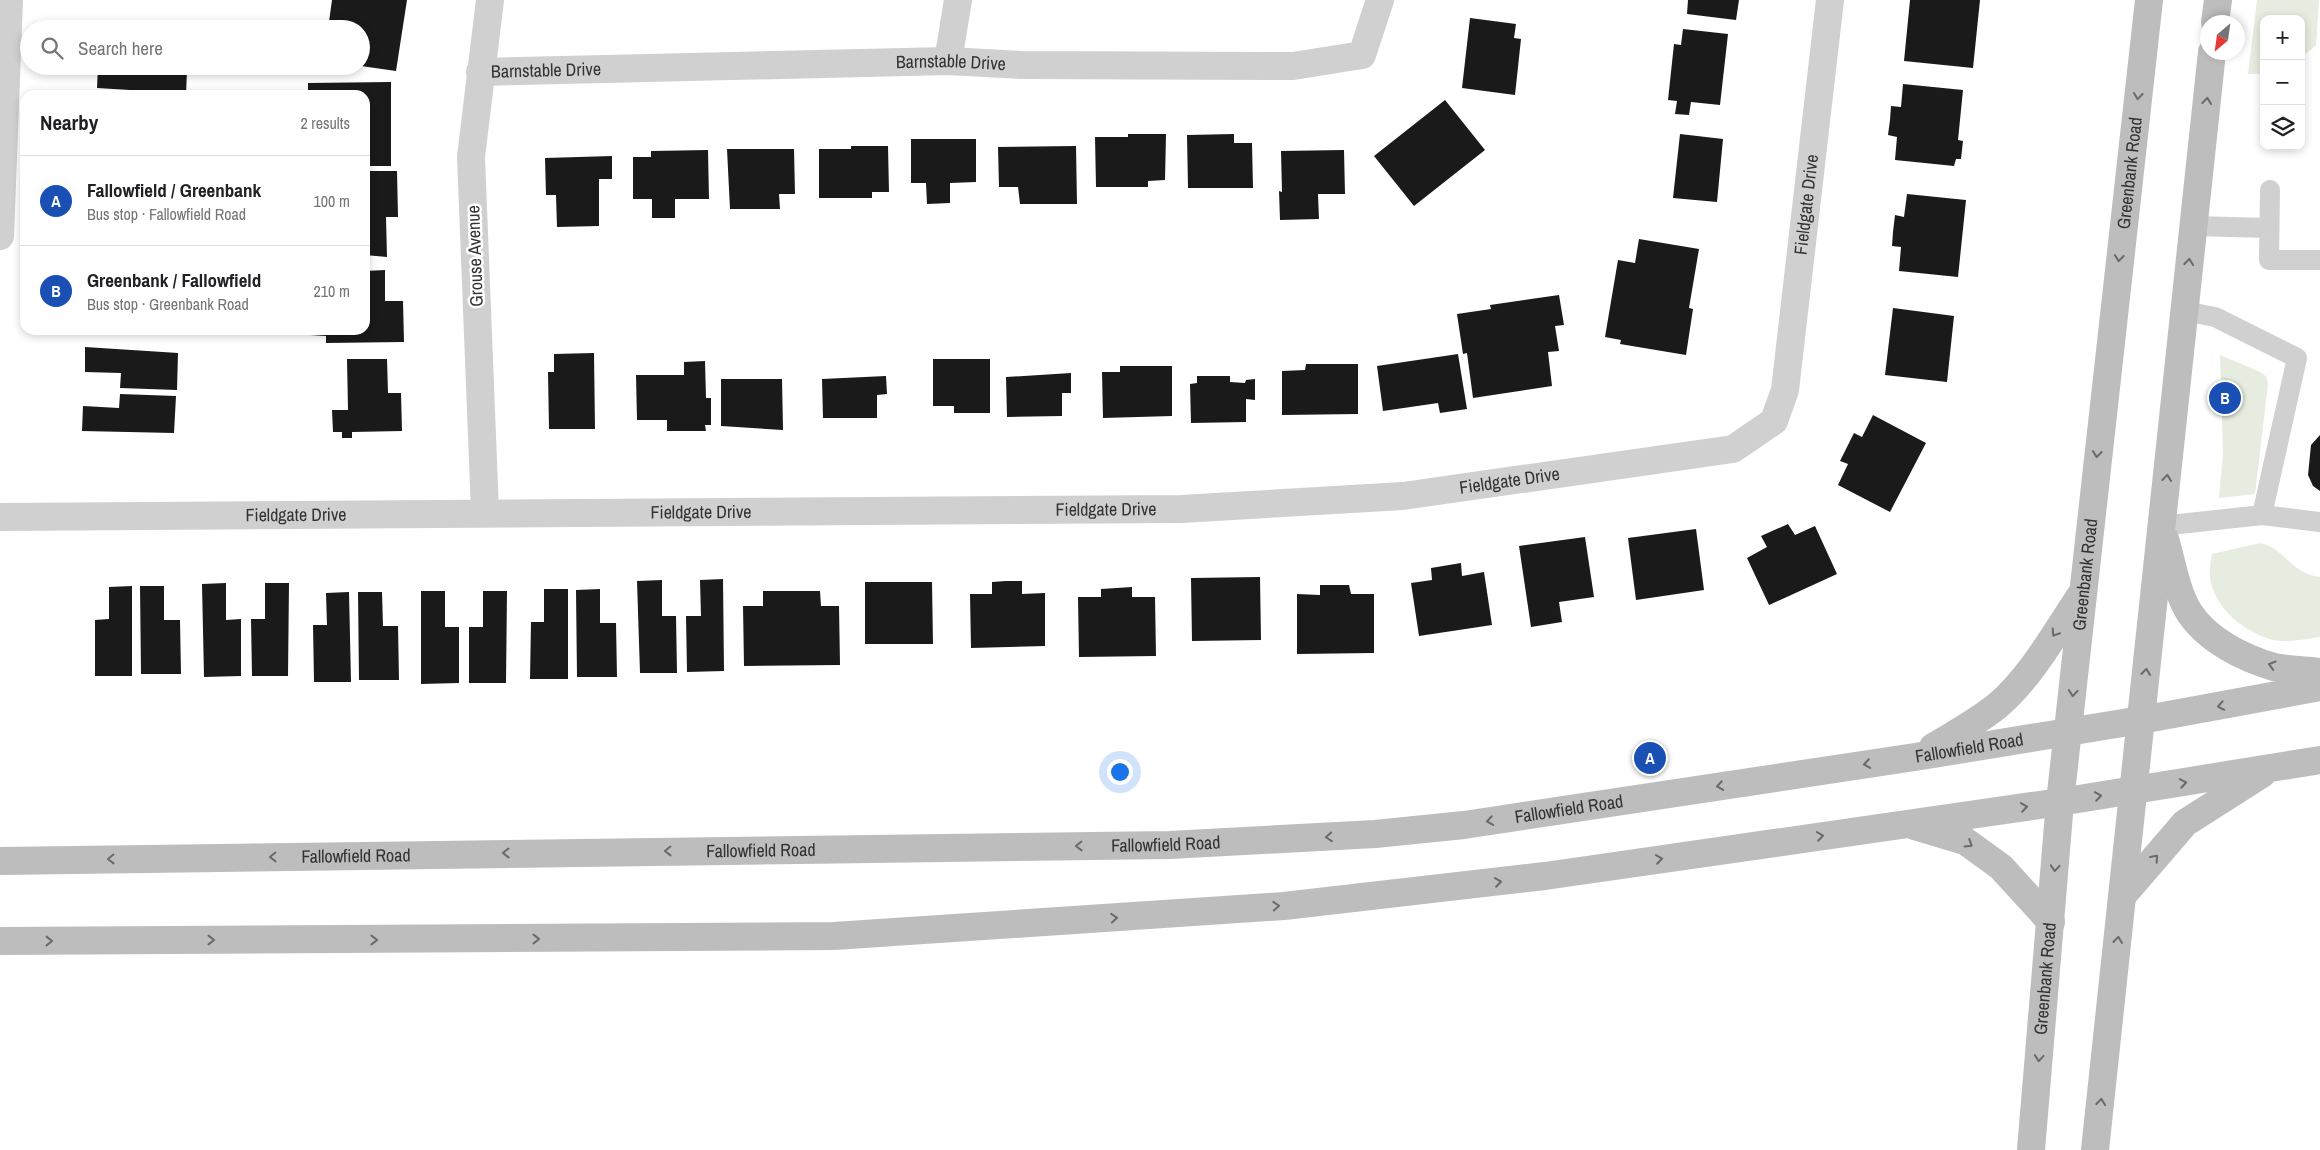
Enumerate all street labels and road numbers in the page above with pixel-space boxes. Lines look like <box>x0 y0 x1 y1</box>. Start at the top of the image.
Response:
street label: Barnstable Drive <box>896 48 1007 76</box>
street label: Barnstable Drive <box>491 56 601 84</box>
street label: Greenbank Road <box>2111 116 2148 230</box>
street label: Fieldgate Drive <box>1788 153 1824 256</box>
street label: Grouse Avenue <box>460 205 489 307</box>
street label: Fieldgate Drive <box>1458 461 1561 500</box>
street label: Fieldgate Drive <box>1055 496 1157 522</box>
street label: Fieldgate Drive <box>650 499 752 525</box>
street label: Fieldgate Drive <box>245 502 347 527</box>
street label: Greenbank Road <box>2066 517 2103 632</box>
street label: Fallowfield Road <box>1913 726 2025 769</box>
street label: Fallowfield Road <box>1513 788 1625 829</box>
street label: Fallowfield Road <box>1111 829 1221 858</box>
street label: Fallowfield Road <box>706 837 816 863</box>
street label: Fallowfield Road <box>301 842 411 869</box>
street label: Greenbank Road <box>2028 921 2062 1036</box>

